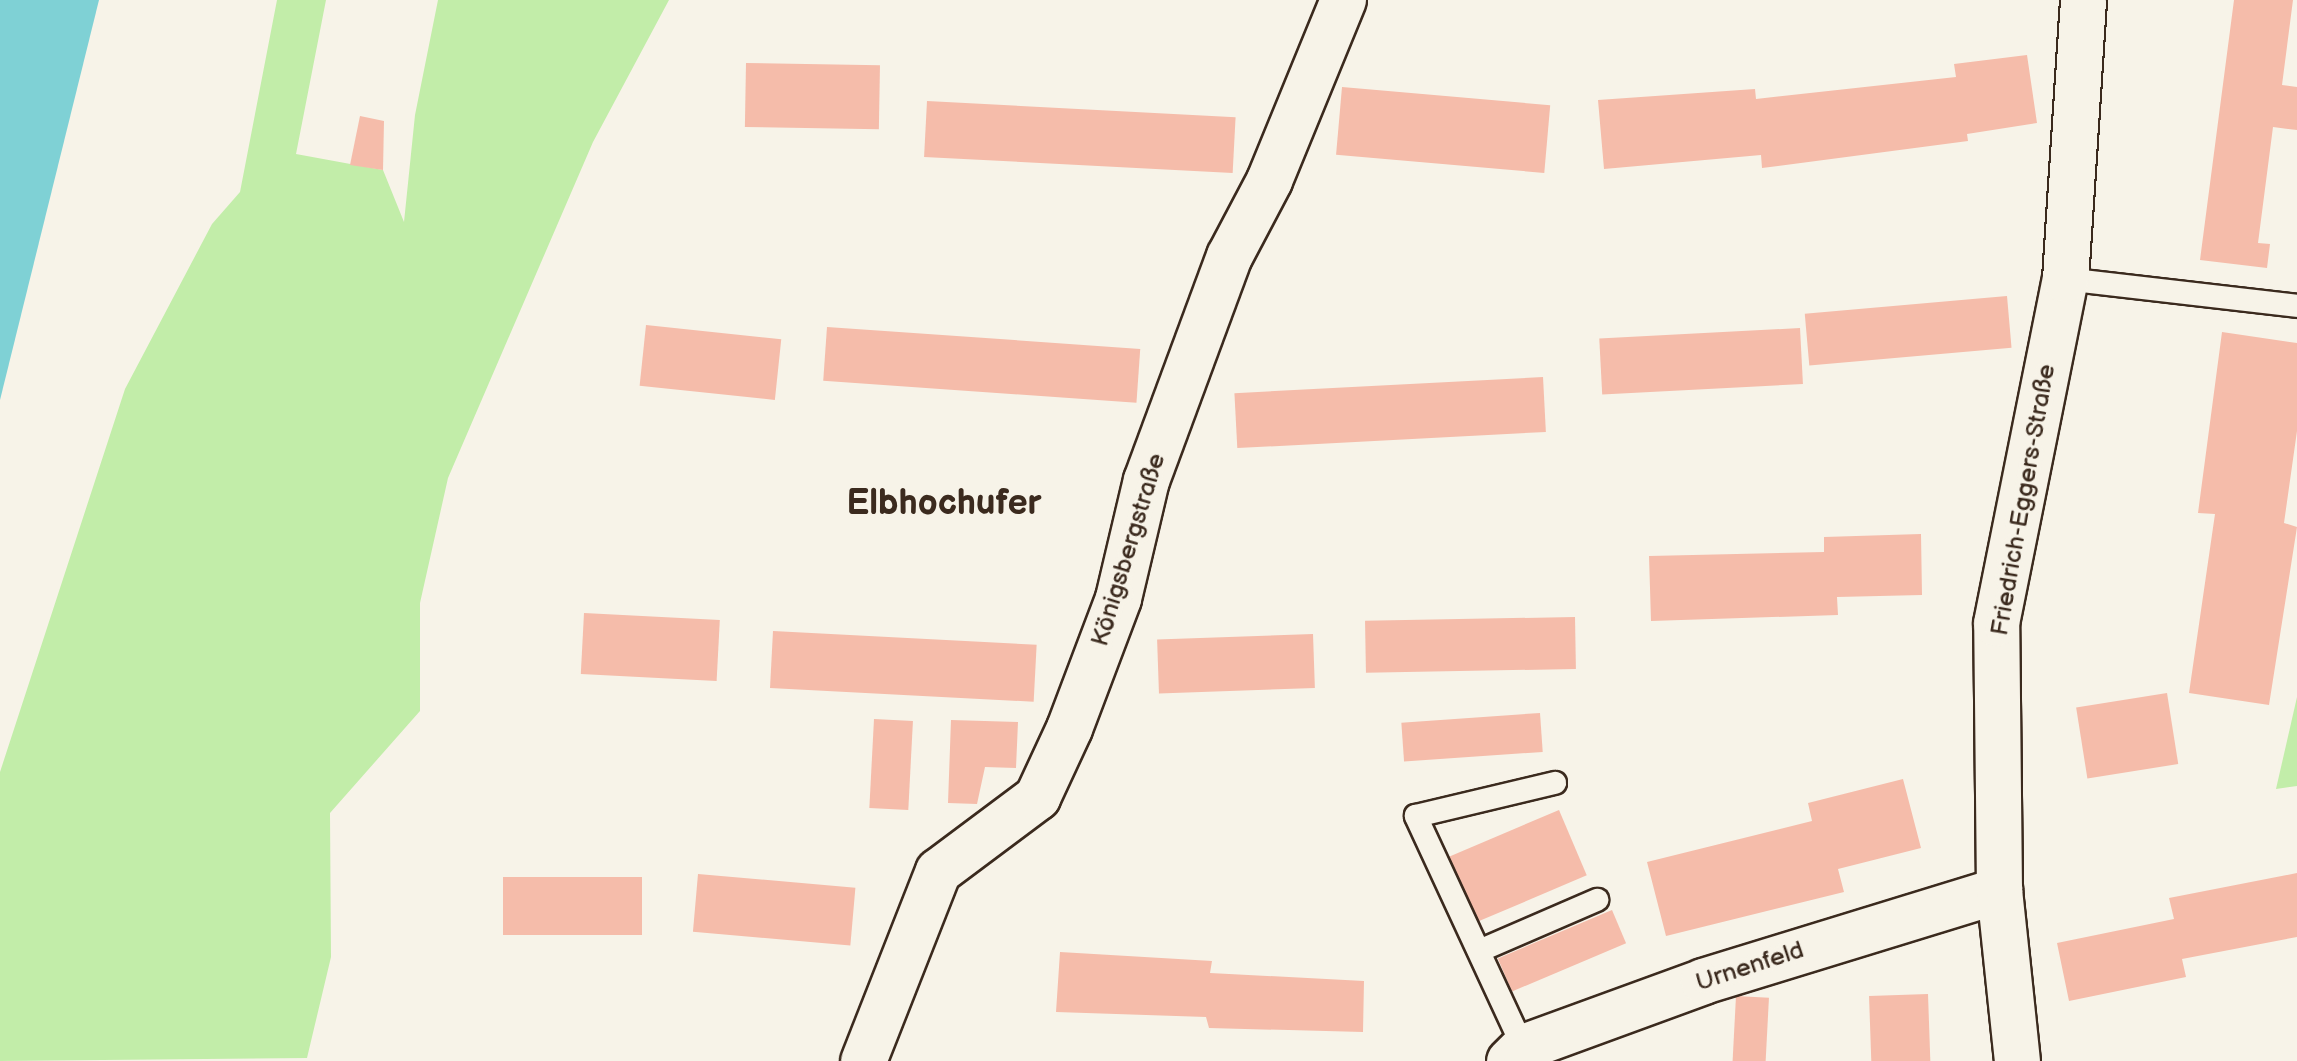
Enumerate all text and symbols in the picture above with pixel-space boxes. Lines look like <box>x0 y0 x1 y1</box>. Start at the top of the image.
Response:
street label: Friedrich-Eggers-Straße <box>1985 362 2063 638</box>
street label: Königsbergstraße <box>1085 450 1173 650</box>
district label: Elbhochufer <box>846 483 1042 525</box>
street label: Urnenfeld <box>1692 935 1808 999</box>

